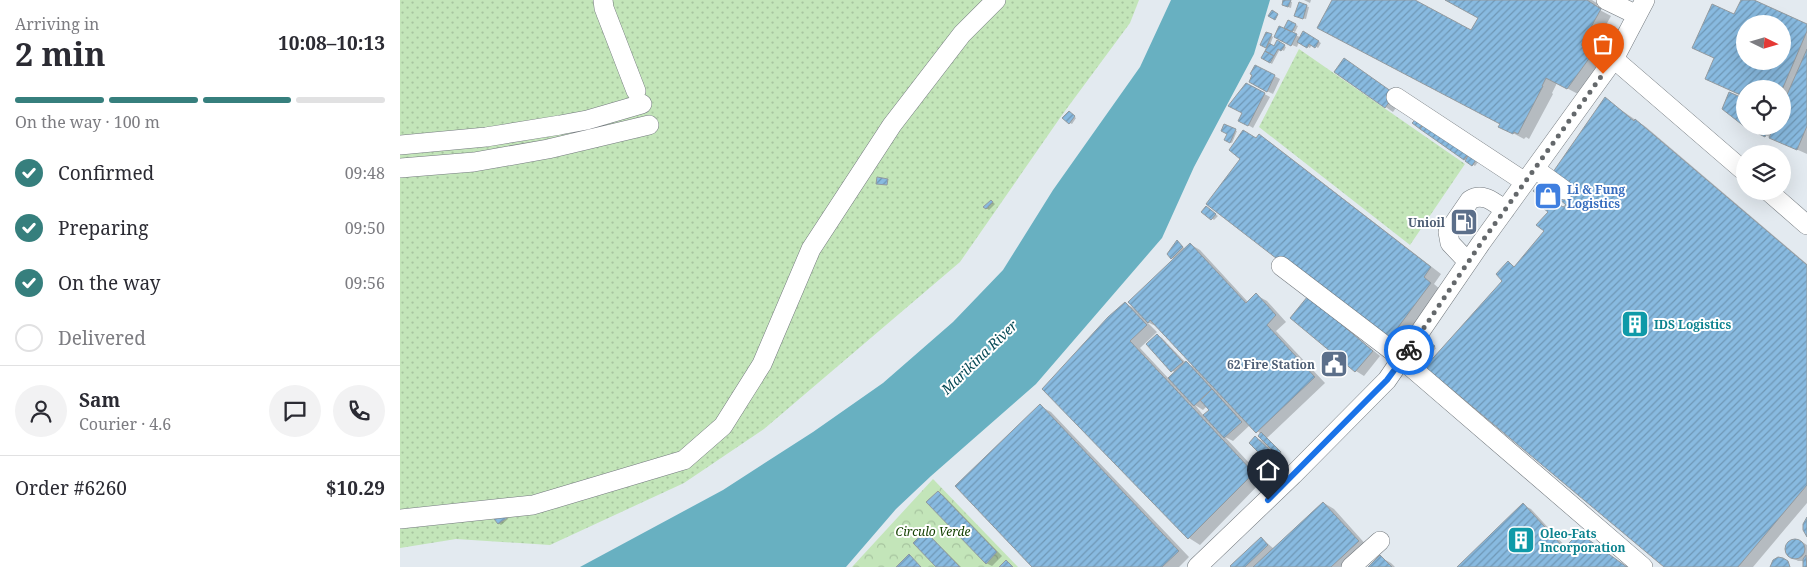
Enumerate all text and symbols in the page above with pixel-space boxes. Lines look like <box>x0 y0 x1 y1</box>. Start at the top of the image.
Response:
text: Arriving in <box>15 13 99 35</box>
north arrow <box>1736 15 1791 70</box>
map controls <box>1736 15 1791 200</box>
pin <box>1582 23 1624 74</box>
text: 10:08–10:13 <box>278 30 385 56</box>
icon: bag <box>1589 30 1617 58</box>
text: 2 min <box>15 32 106 75</box>
button: locate <box>1736 80 1791 135</box>
text: On the way · 100 m <box>15 111 160 133</box>
button: layers <box>1736 145 1791 200</box>
icon: check <box>15 159 43 187</box>
text: Confirmed <box>58 160 154 186</box>
text: 09:48 <box>345 162 385 184</box>
shop icon: Li & Fung Logistics <box>1533 181 1563 211</box>
place label: Li & Fung Logistics <box>1567 181 1625 212</box>
fuel station icon: Unioil <box>1449 207 1479 237</box>
icon: check <box>15 214 43 242</box>
place label: Unioil <box>1408 214 1446 231</box>
text: Preparing <box>58 215 148 241</box>
text: 09:50 <box>345 217 385 239</box>
icon: check <box>15 269 43 297</box>
text: On the way <box>58 270 161 296</box>
text: 09:56 <box>345 272 385 294</box>
building icon: IDS Logistics <box>1620 309 1650 339</box>
water label: Marikina River <box>936 315 1022 399</box>
place label: IDS Logistics <box>1654 316 1731 333</box>
text: Delivered <box>58 325 146 351</box>
courier <box>1384 325 1434 375</box>
icon: bike <box>1395 336 1423 364</box>
public building icon: 62 Fire Station <box>1319 349 1349 379</box>
place label: 62 Fire Station <box>1227 356 1315 373</box>
button: person <box>15 385 67 437</box>
button: chat <box>269 385 321 437</box>
button: phone <box>333 385 385 437</box>
text: Sam <box>79 387 120 413</box>
text: Courier · 4.6 <box>79 413 171 435</box>
pin <box>1247 449 1289 500</box>
icon: home <box>1254 456 1282 484</box>
text: Order #6260 <box>15 475 127 501</box>
text: $10.29 <box>326 475 385 501</box>
park label: Circulo Verde <box>896 523 970 540</box>
building icon: Oleo-Fats Incorporation <box>1506 525 1536 555</box>
place label: Oleo-Fats Incorporation <box>1540 525 1626 556</box>

